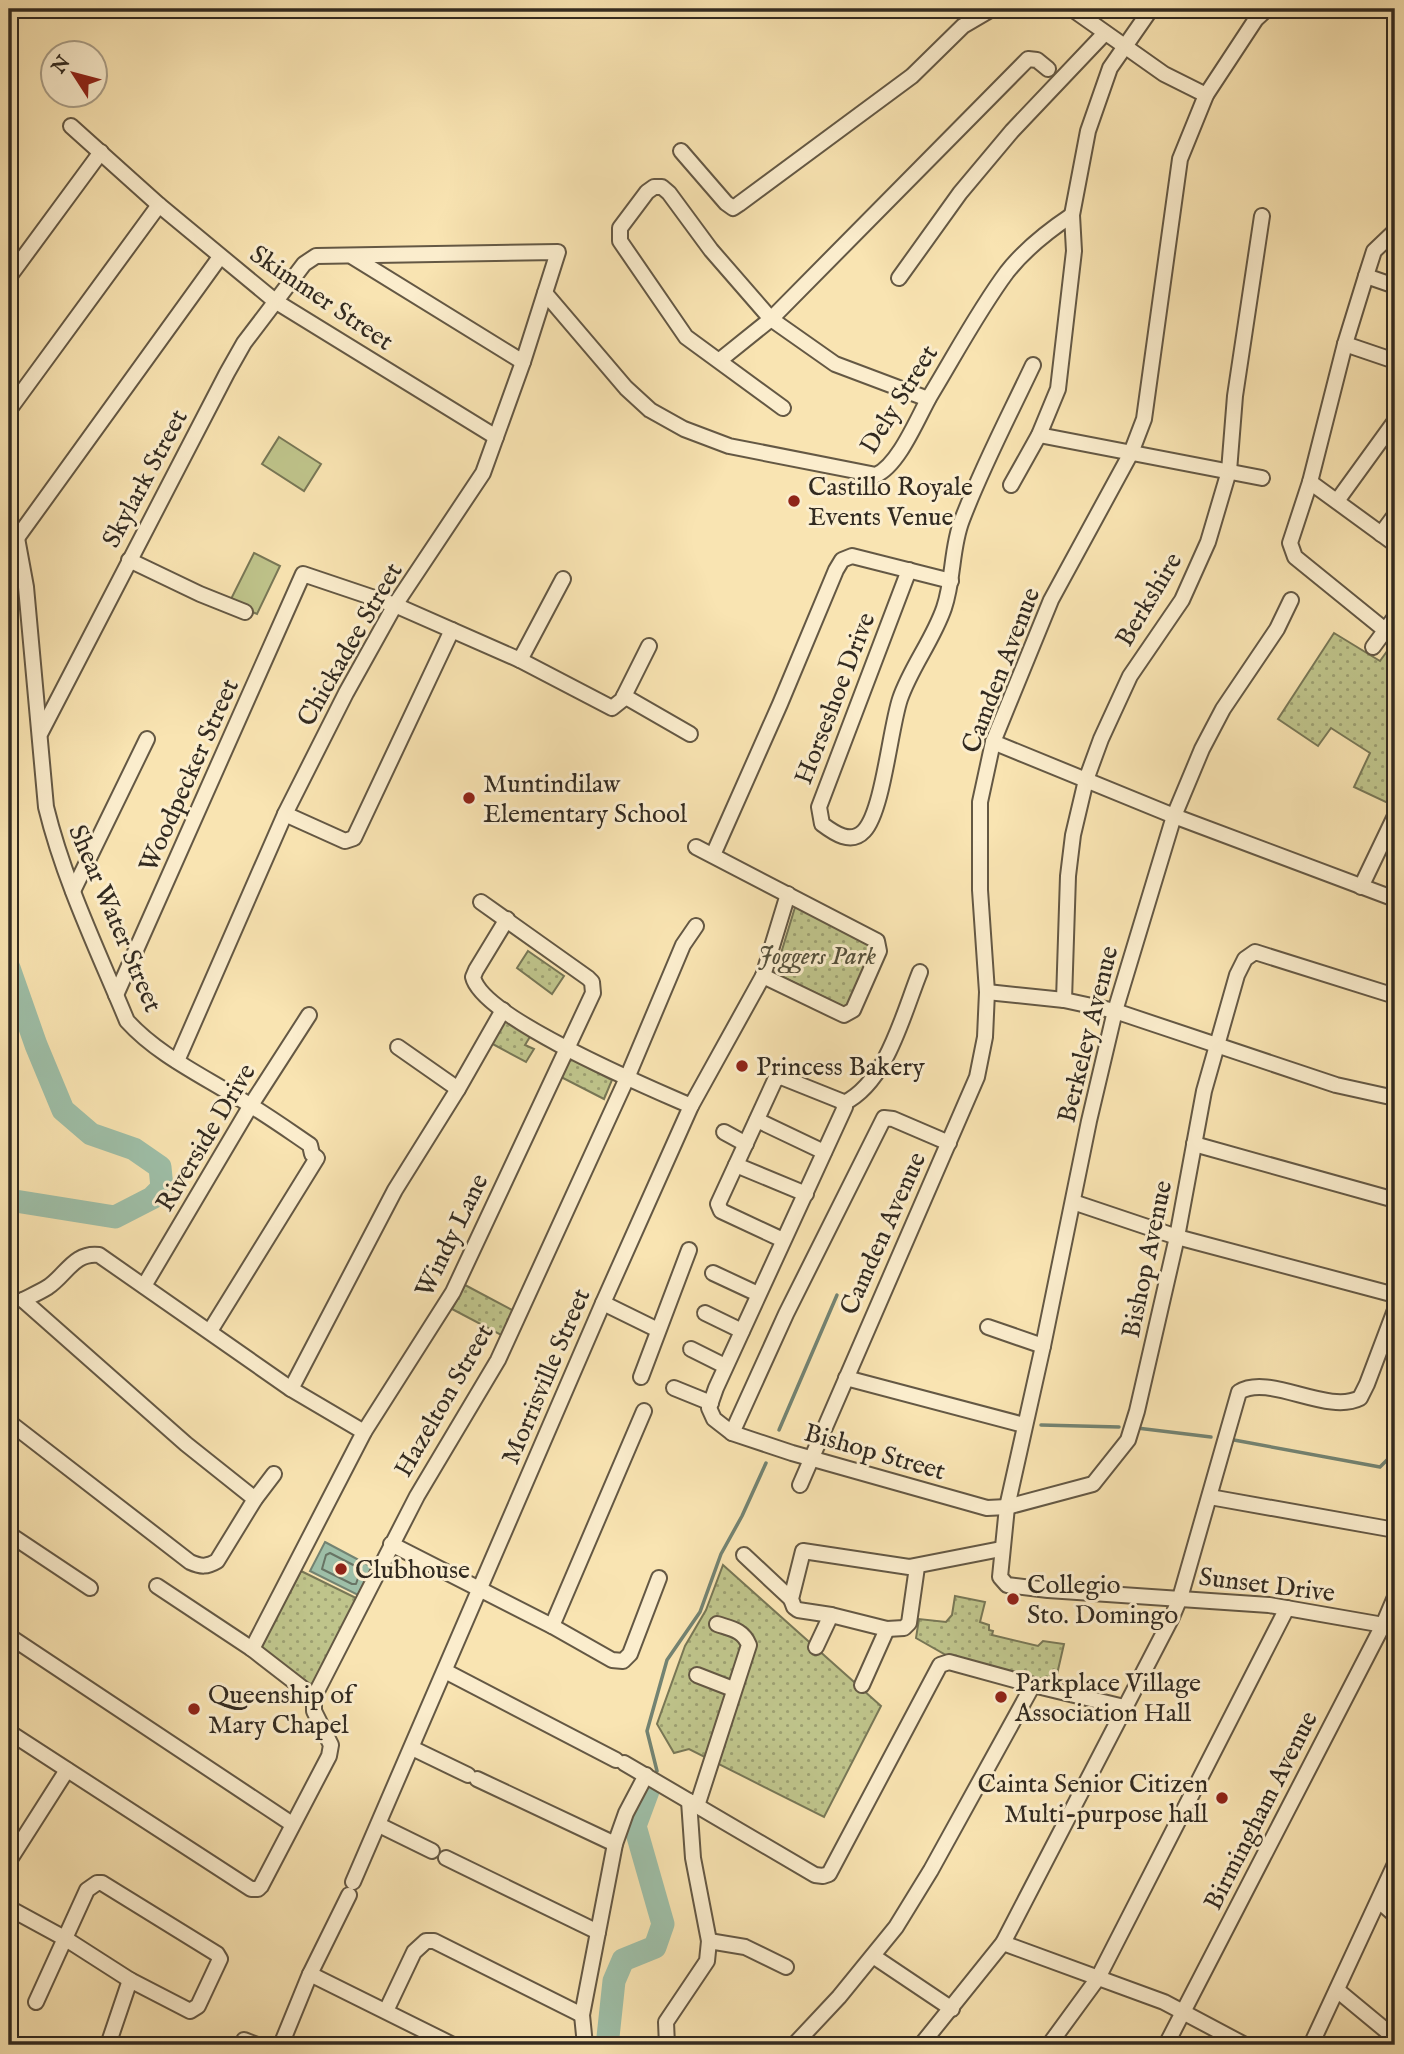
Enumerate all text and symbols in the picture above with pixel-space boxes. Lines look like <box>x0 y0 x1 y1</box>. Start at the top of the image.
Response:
north arrow <box>38 38 108 108</box>
text: N <box>47 51 77 80</box>
street label: Skimmer Street <box>243 238 399 358</box>
street label: Dely Street <box>853 339 946 461</box>
street label: Skylark Street <box>95 404 196 553</box>
place label: Castillo Royale Events Venue <box>808 471 973 534</box>
marker: Castillo Royale Events Venue <box>786 493 802 509</box>
street label: Berkshire <box>1108 547 1190 653</box>
street label: Chickadee Street <box>290 557 411 732</box>
street label: Camden Avenue <box>955 583 1048 758</box>
street label: Horseshoe Drive <box>787 608 883 789</box>
street label: Woodpecker Street <box>132 674 247 877</box>
place label: Muntindilaw Elementary School <box>483 768 688 831</box>
marker: Muntindilaw Elementary School <box>461 790 477 806</box>
street label: Shear Water Street <box>60 820 169 1017</box>
park label: Joggers Park <box>758 940 877 974</box>
street label: Berkeley Avenue <box>1051 942 1126 1126</box>
place label: Princess Bakery <box>756 1051 925 1084</box>
street label: Riverside Drive <box>149 1057 264 1218</box>
marker: Princess Bakery <box>734 1058 750 1074</box>
street label: Camden Avenue <box>833 1147 934 1320</box>
street label: Windy Lane <box>408 1168 496 1303</box>
street label: Bishop Avenue <box>1115 1177 1180 1341</box>
street label: Morrisville Street <box>494 1283 598 1470</box>
street label: Hazelton Street <box>387 1318 502 1483</box>
street label: Bishop Street <box>800 1417 949 1488</box>
place label: Clubhouse <box>355 1554 470 1587</box>
marker: Clubhouse <box>333 1561 349 1577</box>
street label: Sunset Drive <box>1197 1561 1337 1610</box>
place label: Collegio Sto. Domingo <box>1027 1569 1178 1632</box>
marker: Collegio Sto. Domingo <box>1005 1591 1021 1607</box>
place label: Parkplace Village Association Hall <box>1014 1667 1201 1730</box>
place label: Queenship of Mary Chapel <box>208 1679 358 1742</box>
marker: Parkplace Village Association Hall <box>993 1689 1009 1705</box>
marker: Queenship of Mary Chapel <box>186 1701 202 1717</box>
street label: Birmingham Avenue <box>1197 1706 1326 1916</box>
place label: Cainta Senior Citizen Multi-purpose hall <box>977 1768 1209 1831</box>
marker: Cainta Senior Citizen Multi-purpose hall <box>1214 1790 1230 1806</box>

